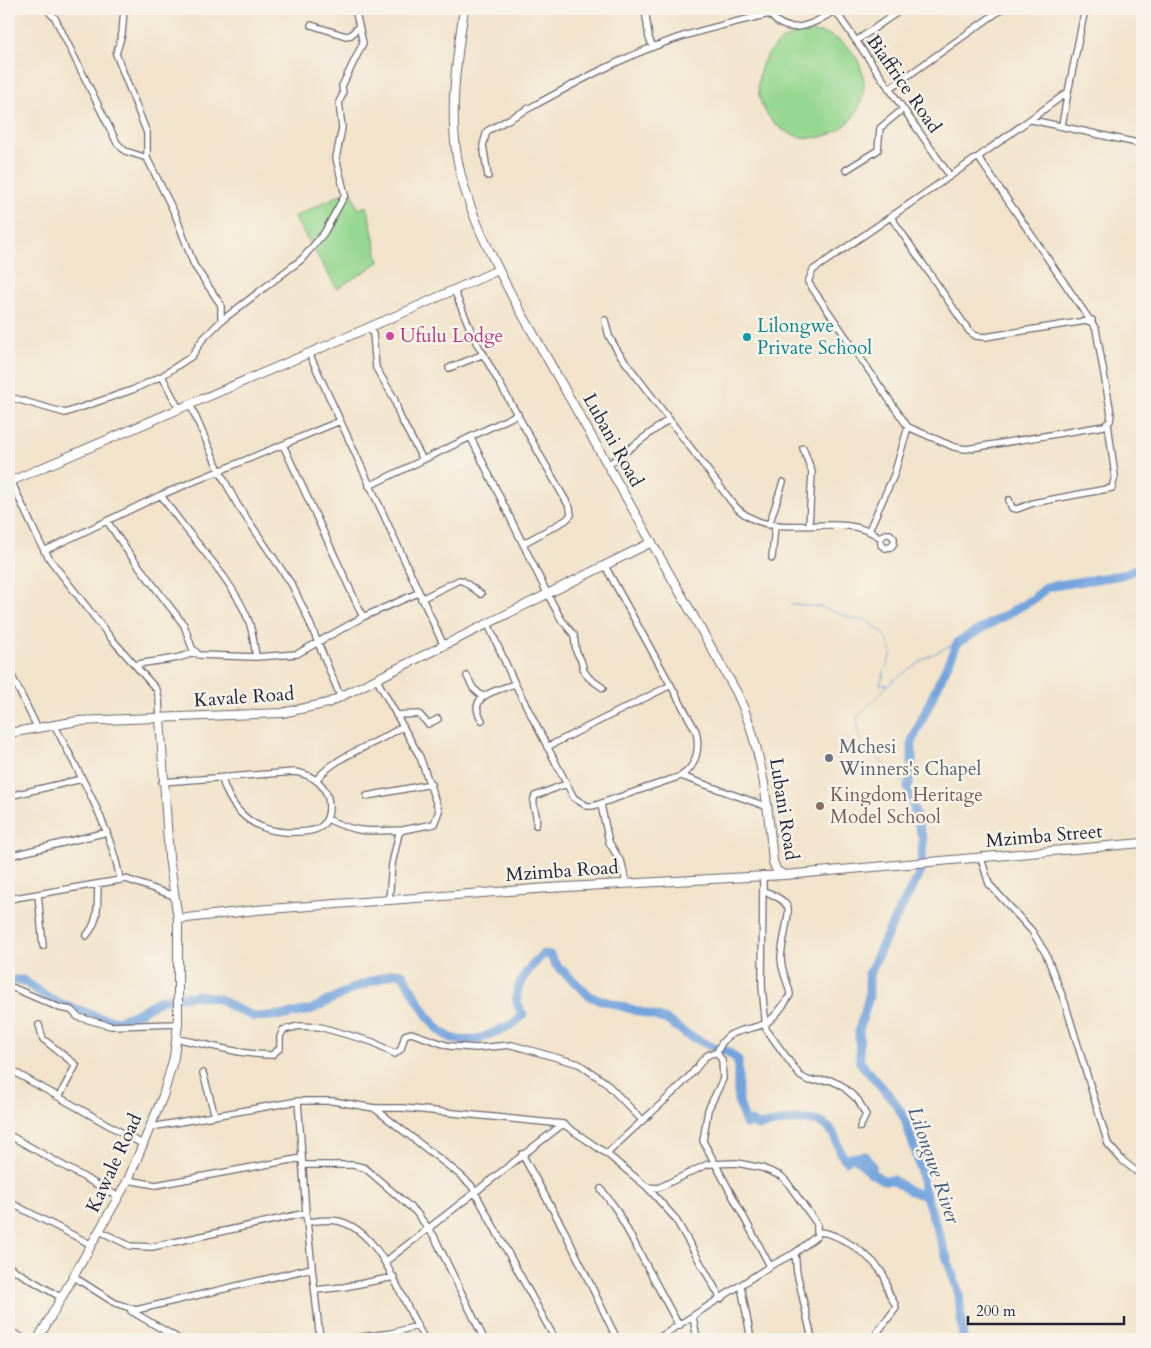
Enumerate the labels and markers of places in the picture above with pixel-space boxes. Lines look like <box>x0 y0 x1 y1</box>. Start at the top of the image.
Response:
place label: Lilongwe Private School <box>757 313 872 361</box>
place label: Ufulu Lodge <box>400 323 503 349</box>
marker: Ufulu Lodge <box>384 330 396 342</box>
marker: Lilongwe Private School <box>741 331 753 343</box>
place label: Mchesi Winners's Chapel <box>838 734 982 782</box>
marker: Mchesi Winners's Chapel <box>823 752 835 764</box>
place label: Kingdom Heritage Model School <box>830 782 983 830</box>
marker: Kingdom Heritage Model School <box>814 800 826 812</box>

